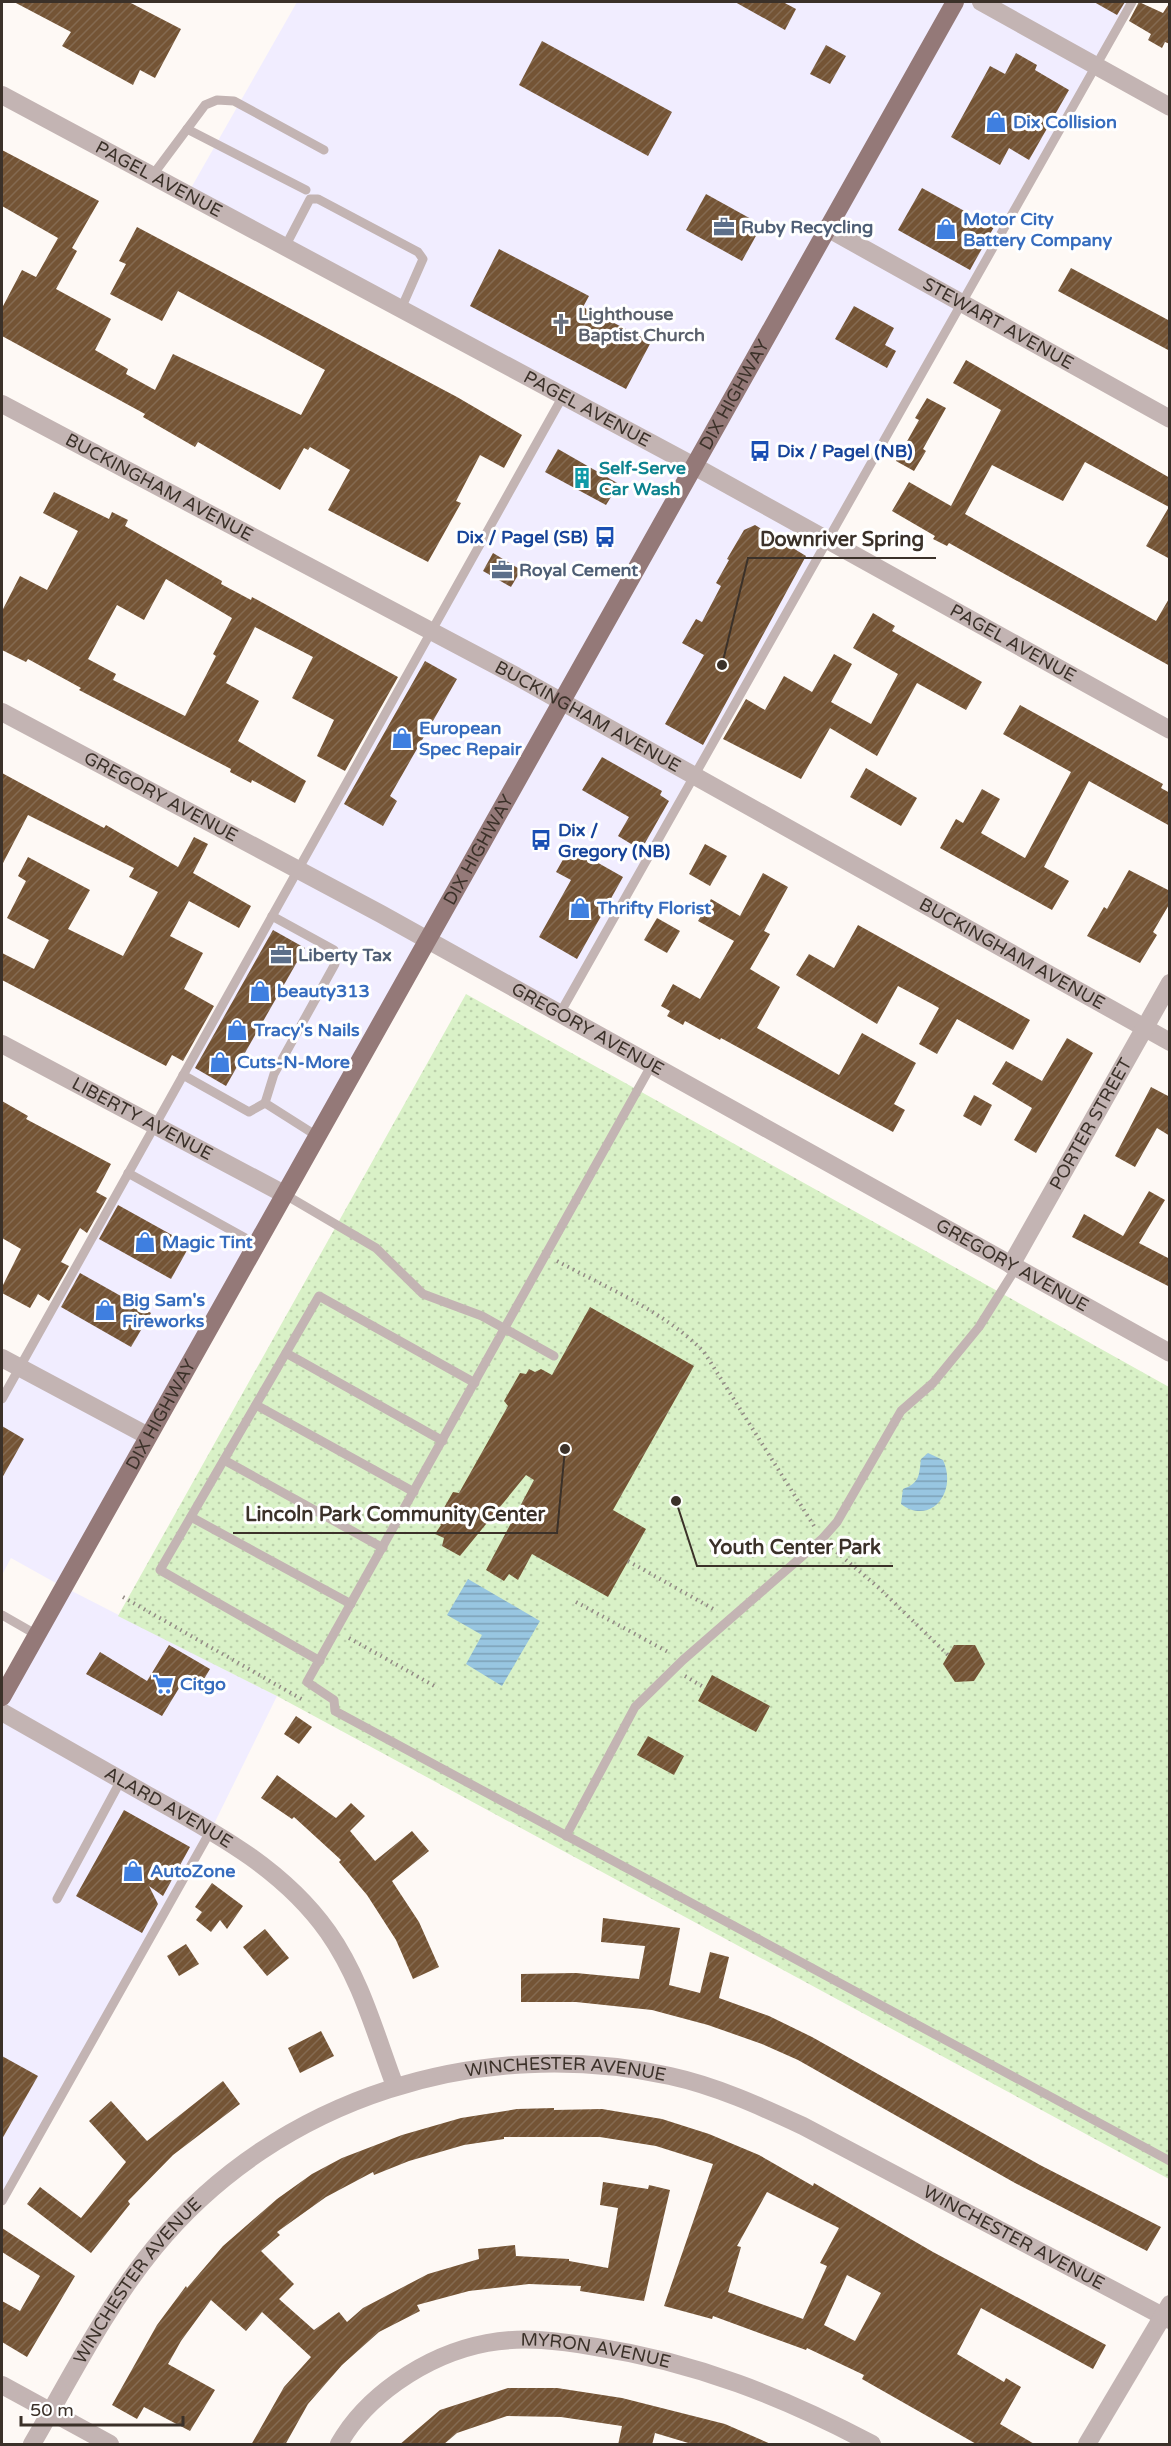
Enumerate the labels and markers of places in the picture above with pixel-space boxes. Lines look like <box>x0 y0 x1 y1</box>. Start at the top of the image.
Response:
shop icon: Dix Collision <box>984 110 1008 134</box>
place label: Dix Collision <box>1013 111 1117 133</box>
place label: Motor City Battery Company <box>963 208 1112 251</box>
office icon: Ruby Recycling <box>712 215 736 239</box>
place label: Ruby Recycling <box>741 216 873 238</box>
shop icon: Motor City Battery Company <box>934 217 958 241</box>
place label: Lighthouse Baptist Church <box>578 303 705 346</box>
church icon: Lighthouse Baptist Church <box>549 312 573 336</box>
bus stop icon: Dix / Pagel (NB) <box>748 439 772 463</box>
place label: Dix / Pagel (NB) <box>777 440 913 462</box>
place label: Self-Serve Car Wash <box>599 457 686 500</box>
building icon: Self-Serve Car Wash <box>570 466 594 490</box>
callout: Downriver Spring <box>748 520 936 558</box>
bus stop icon: Dix / Pagel (SB) <box>593 525 617 549</box>
place label: Dix / Pagel (SB) <box>456 526 588 548</box>
office icon: Royal Cement <box>490 558 514 582</box>
place label: Royal Cement <box>519 559 638 581</box>
place label: European Spec Repair <box>419 717 523 760</box>
shop icon: European Spec Repair <box>390 726 414 750</box>
place label: Dix / Gregory (NB) <box>558 819 671 862</box>
bus stop icon: Dix / Gregory (NB) <box>529 828 553 852</box>
shop icon: Thrifty Florist <box>568 896 592 920</box>
place label: Thrifty Florist <box>596 897 711 919</box>
office icon: Liberty Tax <box>269 943 293 967</box>
place label: Liberty Tax <box>298 944 392 966</box>
shop icon: beauty313 <box>248 979 272 1003</box>
place label: beauty313 <box>277 980 370 1002</box>
shop icon: Tracy's Nails <box>225 1018 249 1042</box>
place label: Tracy's Nails <box>253 1019 360 1041</box>
shop icon: Cuts-N-More <box>208 1050 232 1074</box>
place label: Cuts-N-More <box>237 1051 350 1073</box>
shop icon: Magic Tint <box>133 1230 157 1254</box>
place label: Magic Tint <box>162 1231 253 1253</box>
place label: Big Sam's Fireworks <box>122 1289 206 1332</box>
shop icon: Big Sam's Fireworks <box>93 1298 117 1322</box>
callout: Lincoln Park Community Center <box>233 1495 557 1533</box>
callout: Youth Center Park <box>697 1528 893 1566</box>
supermarket icon: Citgo <box>151 1672 175 1696</box>
place label: Citgo <box>180 1673 226 1695</box>
shop icon: AutoZone <box>121 1859 145 1883</box>
place label: AutoZone <box>150 1860 235 1882</box>

